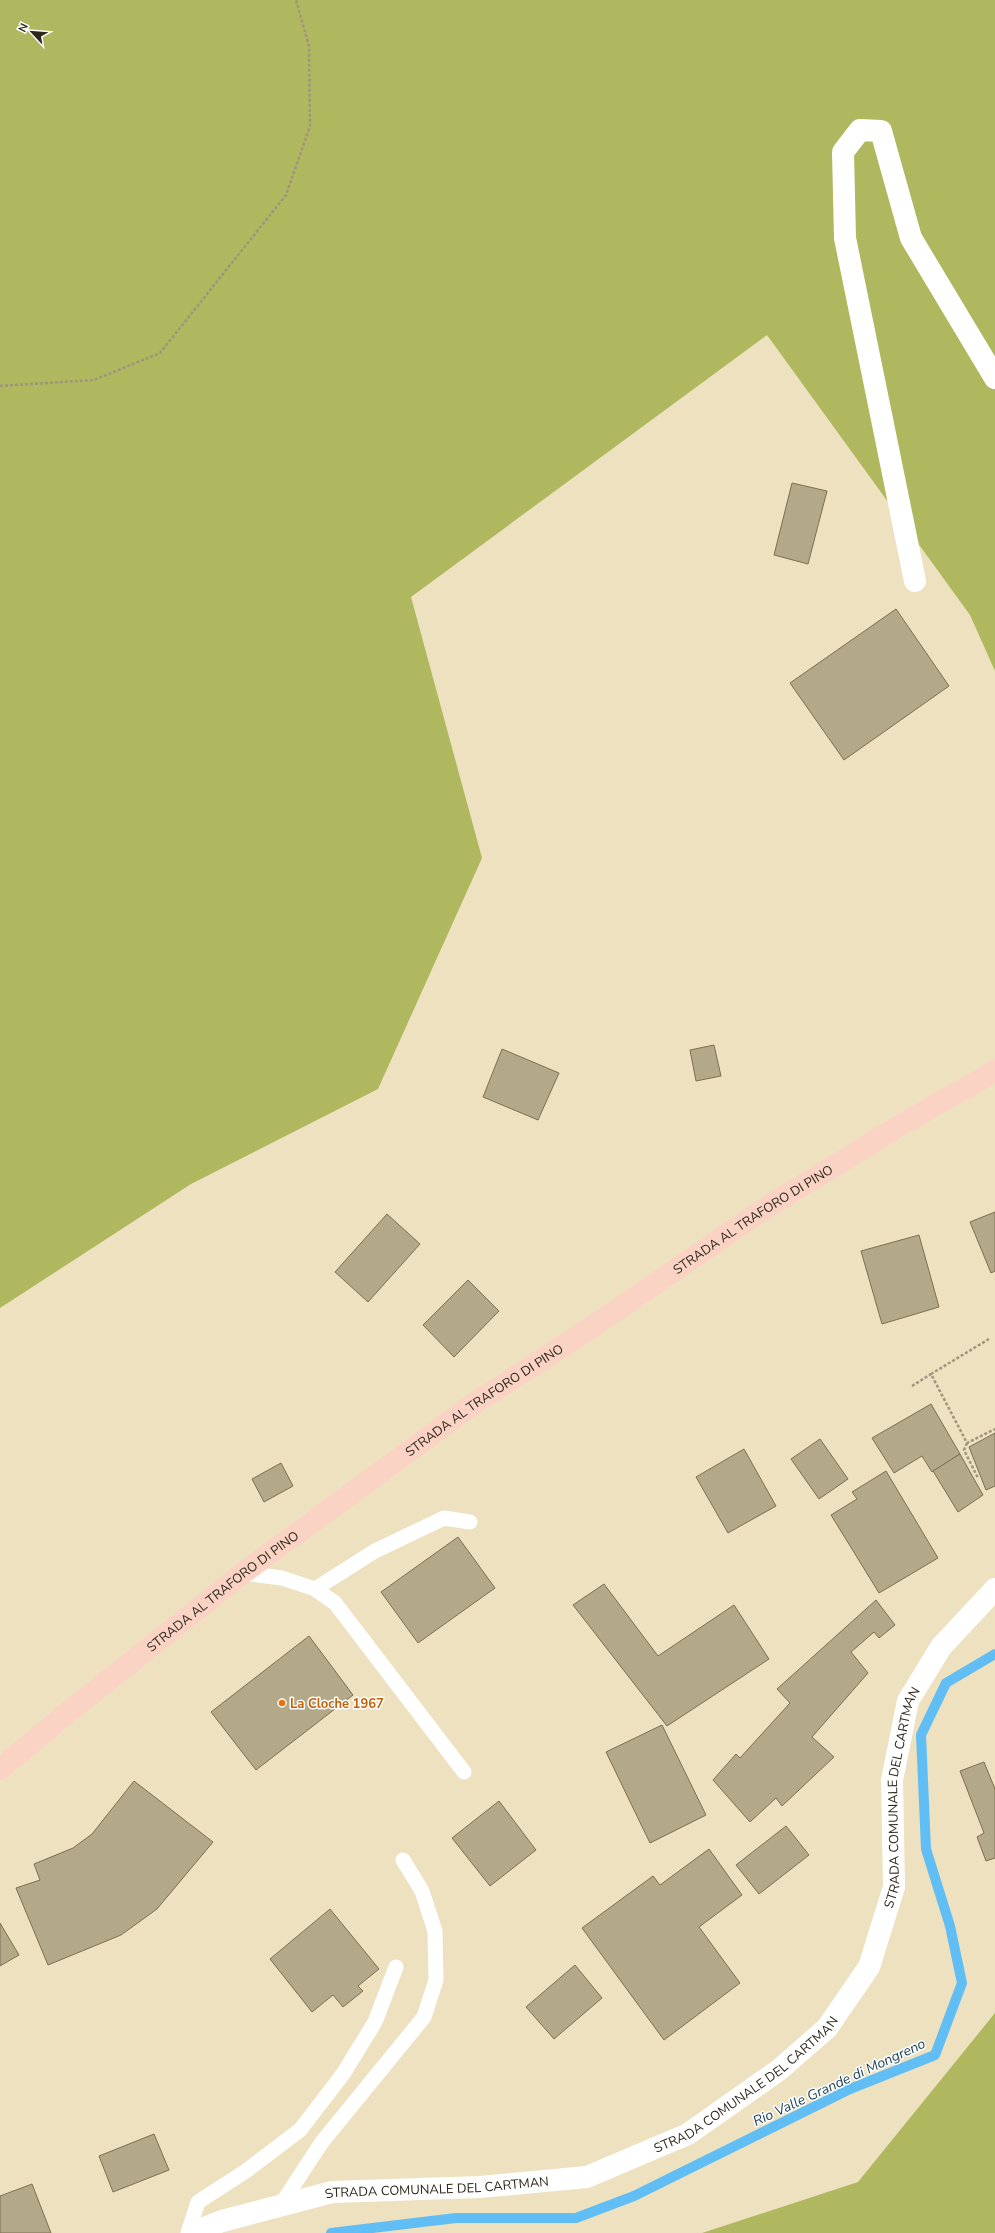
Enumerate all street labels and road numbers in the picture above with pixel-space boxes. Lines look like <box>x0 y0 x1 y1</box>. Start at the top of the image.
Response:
street label: STRADA AL TRAFORO DI PINO <box>670 1161 837 1279</box>
street label: STRADA AL TRAFORO DI PINO <box>402 1340 567 1461</box>
street label: STRADA AL TRAFORO DI PINO <box>143 1527 303 1656</box>
street label: STRADA COMUNALE DEL CARTMAN <box>880 1684 924 1910</box>
street label: STRADA COMUNALE DEL CARTMAN <box>651 2013 842 2158</box>
street label: STRADA COMUNALE DEL CARTMAN <box>323 2173 550 2204</box>

